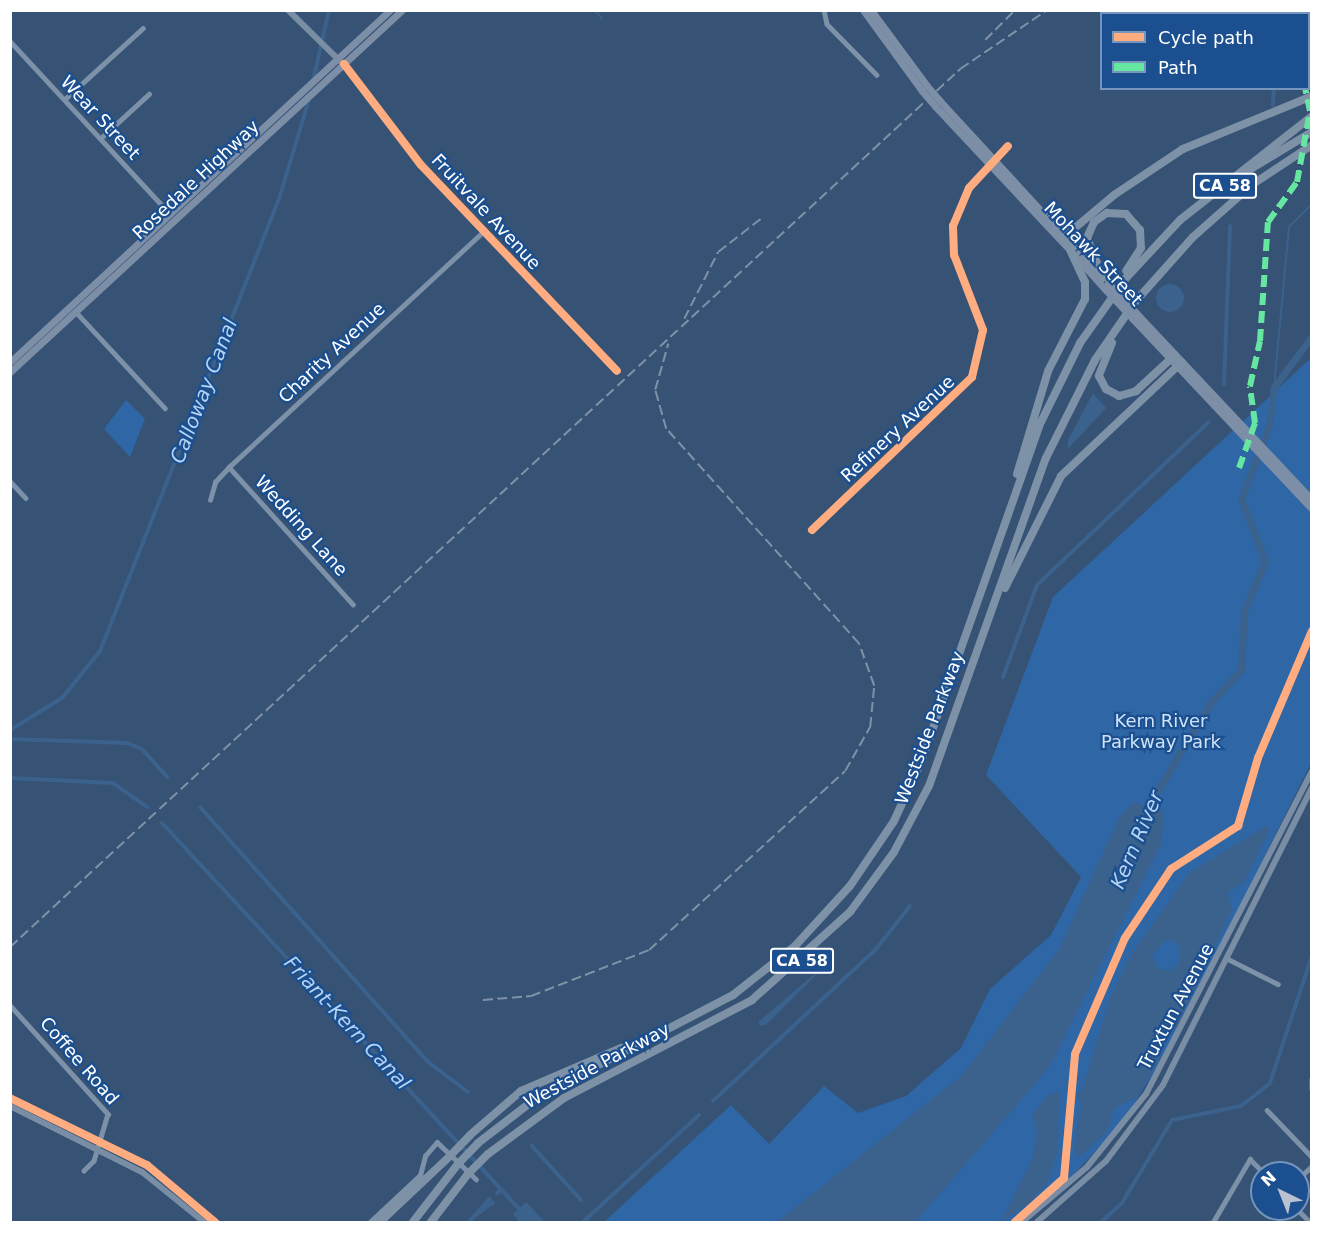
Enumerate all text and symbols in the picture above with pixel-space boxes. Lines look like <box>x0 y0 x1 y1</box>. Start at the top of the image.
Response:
legend <box>1100 12 1310 90</box>
text: Cycle path <box>1158 27 1254 48</box>
text: Path <box>1158 57 1198 78</box>
street label: Wear Street <box>56 72 144 164</box>
street label: Rosedale Highway <box>128 116 264 244</box>
street label: Fruitvale Avenue <box>427 150 545 274</box>
road number: CA 58 <box>1192 173 1258 199</box>
street label: Mohawk Street <box>1039 197 1147 311</box>
street label: Charity Avenue <box>274 298 390 408</box>
water label: Calloway Canal <box>165 315 243 467</box>
street label: Refinery Avenue <box>837 371 959 487</box>
street label: Wedding Lane <box>250 471 352 581</box>
street label: Westside Parkway <box>891 648 969 808</box>
park label: Kern River Parkway Park <box>1101 711 1221 754</box>
water label: Kern River <box>1106 788 1168 892</box>
street label: Truxtun Avenue <box>1134 940 1218 1074</box>
road number: CA 58 <box>769 948 835 974</box>
water label: Friant-Kern Canal <box>279 951 415 1095</box>
street label: Coffee Road <box>35 1013 123 1109</box>
street label: Westside Parkway <box>520 1018 674 1114</box>
north arrow <box>1250 1161 1310 1221</box>
text: N <box>1257 1167 1280 1190</box>

